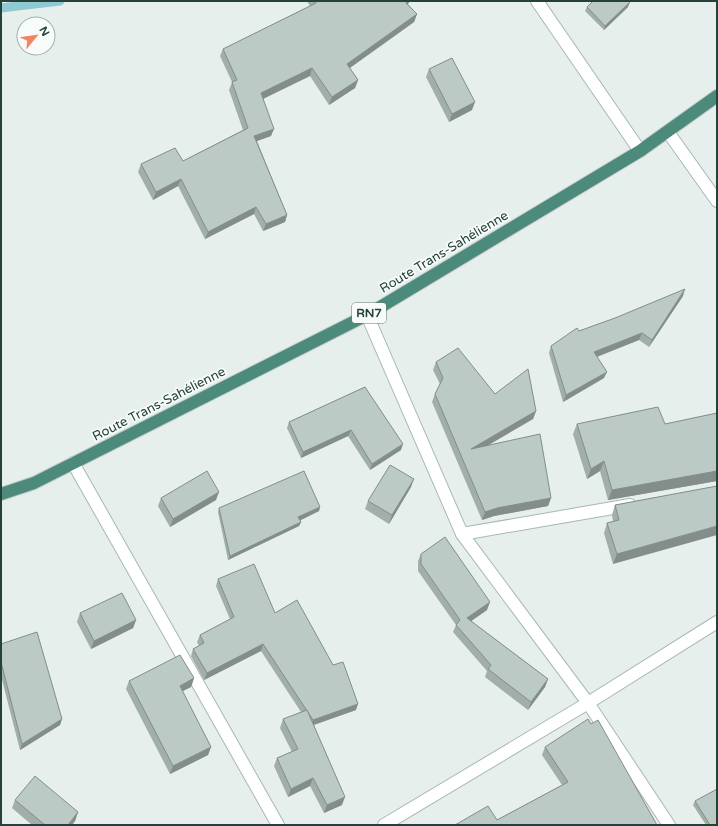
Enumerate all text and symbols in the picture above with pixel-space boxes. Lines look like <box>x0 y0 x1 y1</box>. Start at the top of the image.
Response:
north arrow <box>16 16 56 56</box>
text: N <box>36 24 52 38</box>
street label: Route Trans-Sahélienne <box>377 207 511 297</box>
road number: RN7 <box>352 303 386 323</box>
street label: Route Trans-Sahélienne <box>90 364 228 444</box>

